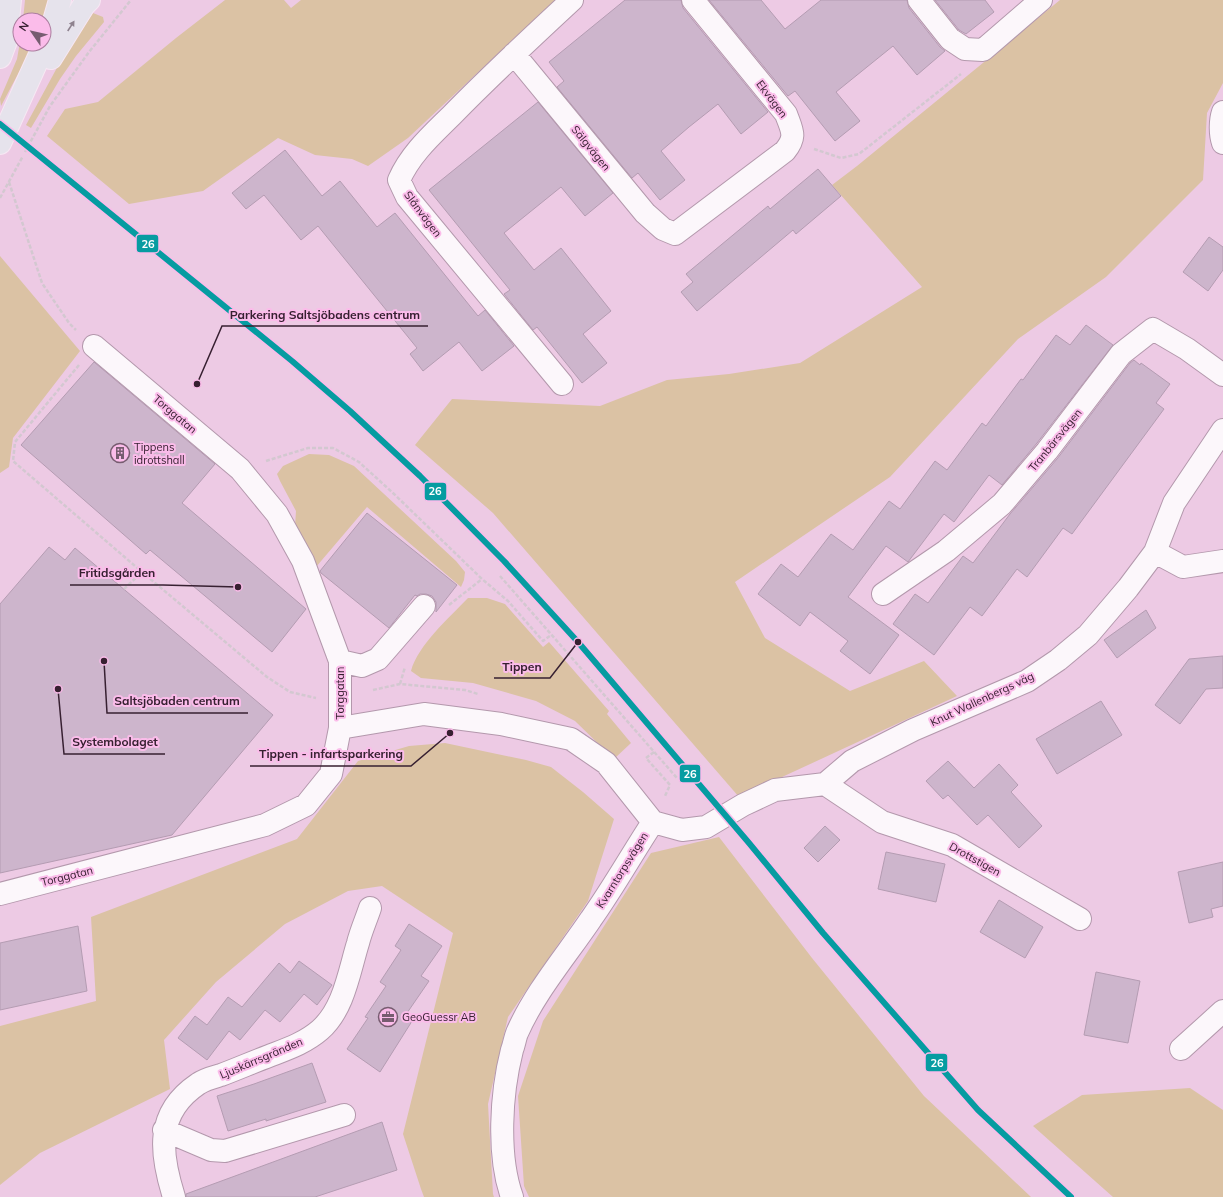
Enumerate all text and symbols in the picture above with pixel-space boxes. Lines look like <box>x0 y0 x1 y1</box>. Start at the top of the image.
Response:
north arrow <box>12 12 52 52</box>
text: N <box>16 19 32 34</box>
one-way arrow <box>67 21 75 31</box>
street label: Ekvägen <box>753 77 791 121</box>
street label: Sälgvägen <box>568 123 614 173</box>
street label: Slånvägen <box>401 188 445 240</box>
line badge: 26 <box>136 234 159 253</box>
text: 26 <box>141 237 155 251</box>
callout: Parkering Saltsjöbadens centrum <box>222 302 428 326</box>
text: Parkering Saltsjöbadens centrum <box>230 307 420 322</box>
street label: Torggatan <box>150 392 200 436</box>
street label: Tranbärsvägen <box>1025 406 1085 474</box>
place label: Tippens idrottshall <box>134 440 185 467</box>
building icon: Tippens idrottshall <box>109 442 131 464</box>
line badge: 26 <box>424 482 447 501</box>
text: 26 <box>428 484 442 498</box>
callout: Fritidsgården <box>70 561 163 585</box>
text: Fritidsgården <box>79 565 155 580</box>
callout: Tippen <box>494 654 550 678</box>
text: Tippen <box>502 659 542 674</box>
street label: Torggatan <box>333 667 347 719</box>
street label: Knut Wallenbergs väg <box>928 669 1036 729</box>
callout: Saltsjöbaden centrum <box>107 689 248 713</box>
text: Saltsjöbaden centrum <box>114 693 240 708</box>
callout: Systembolaget <box>64 730 165 754</box>
text: Systembolaget <box>72 734 158 749</box>
callout: Tippen - infartsparkering <box>250 742 411 766</box>
text: Tippen - infartsparkering <box>259 746 403 761</box>
line badge: 26 <box>679 764 701 783</box>
text: 26 <box>683 767 697 781</box>
street label: Kvarntorpsvägen <box>593 829 651 911</box>
street label: Drottstigen <box>947 839 1003 879</box>
street label: Torggatan <box>40 863 94 889</box>
office icon: GeoGuessr AB <box>377 1006 399 1028</box>
place label: GeoGuessr AB <box>402 1010 476 1024</box>
street label: Ljuskärrsgränden <box>217 1034 305 1082</box>
line badge: 26 <box>925 1053 948 1072</box>
text: 26 <box>930 1056 944 1070</box>

